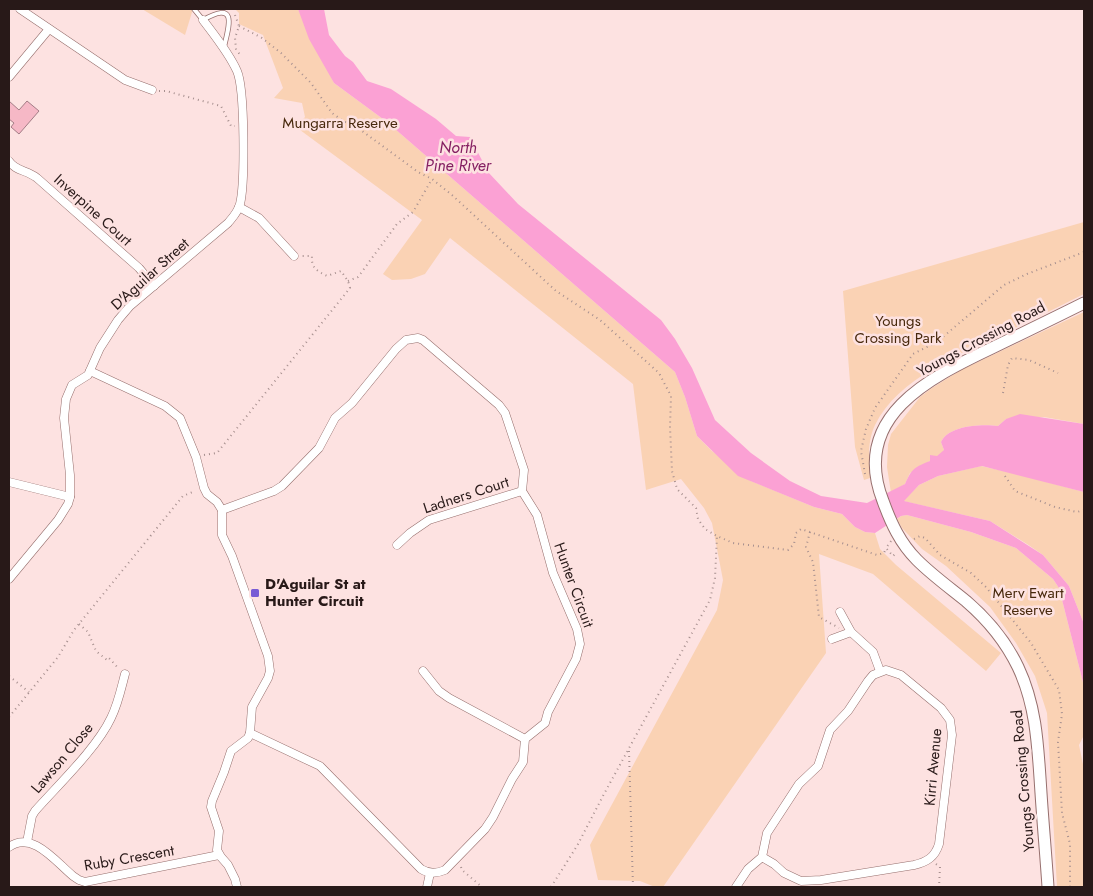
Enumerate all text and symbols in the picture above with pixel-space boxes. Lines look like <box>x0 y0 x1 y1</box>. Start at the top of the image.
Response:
park label: Mungarra Reserve <box>282 112 398 134</box>
water label: North Pine River <box>425 136 493 177</box>
street label: Inverpine Court <box>49 169 137 251</box>
street label: D'Aguilar Street <box>106 233 194 315</box>
street label: Youngs Crossing Road <box>913 296 1049 382</box>
park label: Youngs Crossing Park <box>854 310 942 349</box>
street label: Ladners Court <box>420 471 512 519</box>
street label: Hunter Circuit <box>548 539 600 631</box>
place label: D'Aguilar St at Hunter Circuit <box>265 573 366 612</box>
park label: Merv Ewart Reserve <box>993 582 1064 621</box>
marker: D'Aguilar St at Hunter Circuit <box>249 587 261 599</box>
street label: Youngs Crossing Road <box>1006 709 1040 853</box>
street label: Lawson Close <box>26 718 98 798</box>
street label: Kirri Avenue <box>919 727 947 807</box>
street label: Ruby Crescent <box>82 839 176 877</box>

